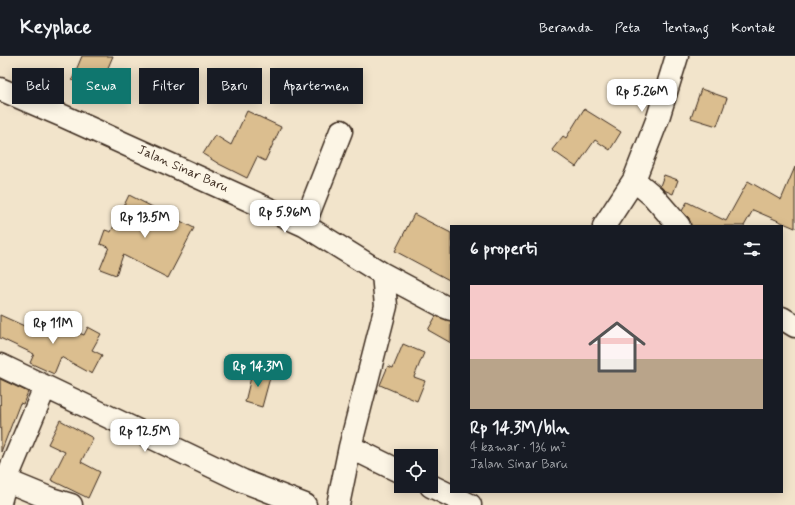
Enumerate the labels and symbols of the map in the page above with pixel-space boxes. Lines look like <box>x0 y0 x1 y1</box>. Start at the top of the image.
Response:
pin: Rp 5.26M <box>601 79 683 113</box>
street label: Jalan Sinar Baru <box>135 141 231 197</box>
pin: Rp 5.96M <box>244 200 326 234</box>
pin: Rp 13.5M <box>104 205 186 239</box>
pin: Rp 11M <box>20 311 86 345</box>
pin: Rp 14.3M <box>217 354 299 388</box>
pin: Rp 12.5M <box>104 419 186 453</box>

